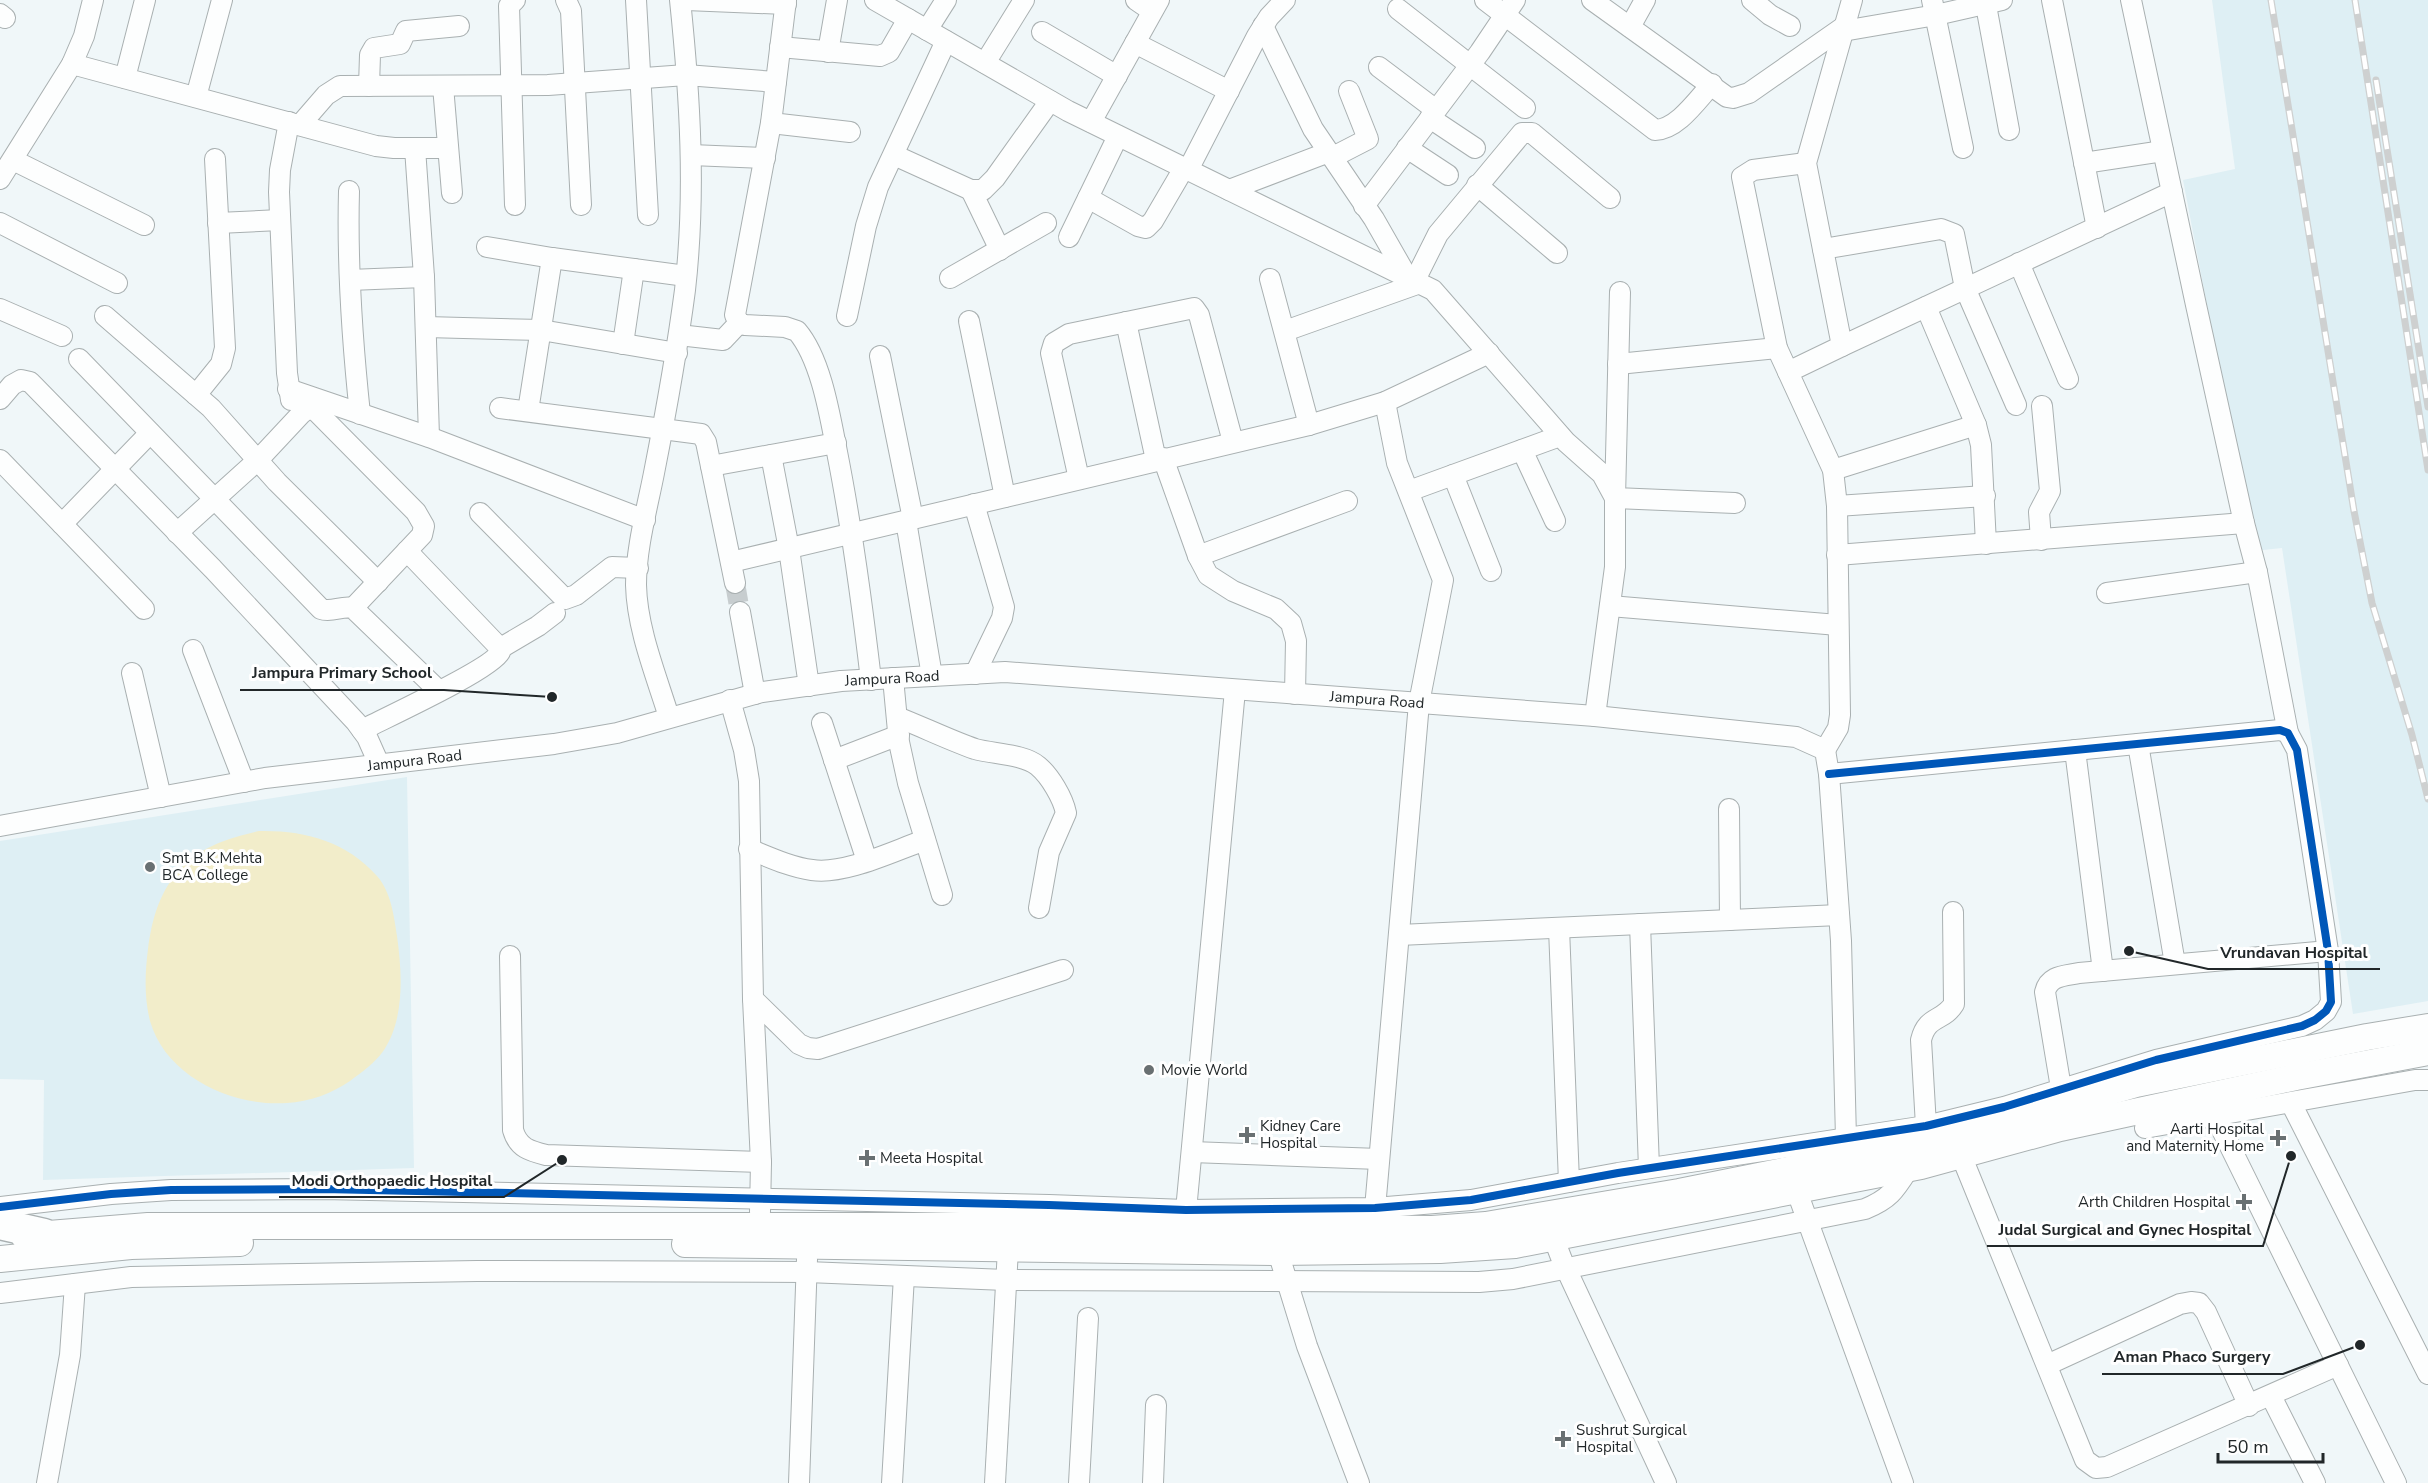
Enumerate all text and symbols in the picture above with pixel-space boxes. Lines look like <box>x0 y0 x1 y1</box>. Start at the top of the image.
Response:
callout: Jampura Primary School <box>240 656 444 690</box>
text: Jampura Primary School <box>251 662 432 684</box>
street label: Jampura Road <box>843 666 940 691</box>
street label: Jampura Road <box>1328 686 1425 713</box>
street label: Jampura Road <box>365 745 463 776</box>
place label: Smt B.K.Mehta BCA College <box>162 848 262 885</box>
marker: Smt B.K.Mehta BCA College <box>143 860 157 874</box>
callout: Vrundavan Hospital <box>2208 935 2380 969</box>
text: Vrundavan Hospital <box>2219 942 2368 964</box>
place label: Movie World <box>1161 1060 1248 1080</box>
marker: Movie World <box>1142 1063 1156 1077</box>
place label: Kidney Care Hospital <box>1260 1116 1341 1153</box>
place label: Aarti Hospital and Maternity Home <box>2126 1119 2265 1156</box>
marker: Kidney Care Hospital <box>1238 1126 1256 1144</box>
marker: Aarti Hospital and Maternity Home <box>2269 1129 2287 1147</box>
place label: Meeta Hospital <box>880 1148 983 1168</box>
marker: Meeta Hospital <box>858 1149 876 1167</box>
callout: Modi Orthopaedic Hospital <box>279 1163 504 1197</box>
text: Modi Orthopaedic Hospital <box>292 1170 492 1192</box>
place label: Arth Children Hospital <box>2078 1192 2231 1212</box>
marker: Arth Children Hospital <box>2235 1193 2253 1211</box>
callout: Judal Surgical and Gynec Hospital <box>1987 1212 2263 1246</box>
text: Judal Surgical and Gynec Hospital <box>1998 1219 2251 1241</box>
callout: Aman Phaco Surgery <box>2102 1340 2283 1374</box>
text: Aman Phaco Surgery <box>2114 1346 2271 1368</box>
place label: Sushrut Surgical Hospital <box>1576 1420 1687 1457</box>
scale bar <box>2218 1426 2323 1464</box>
marker: Sushrut Surgical Hospital <box>1554 1430 1572 1448</box>
text: 50 m <box>2227 1435 2269 1459</box>

